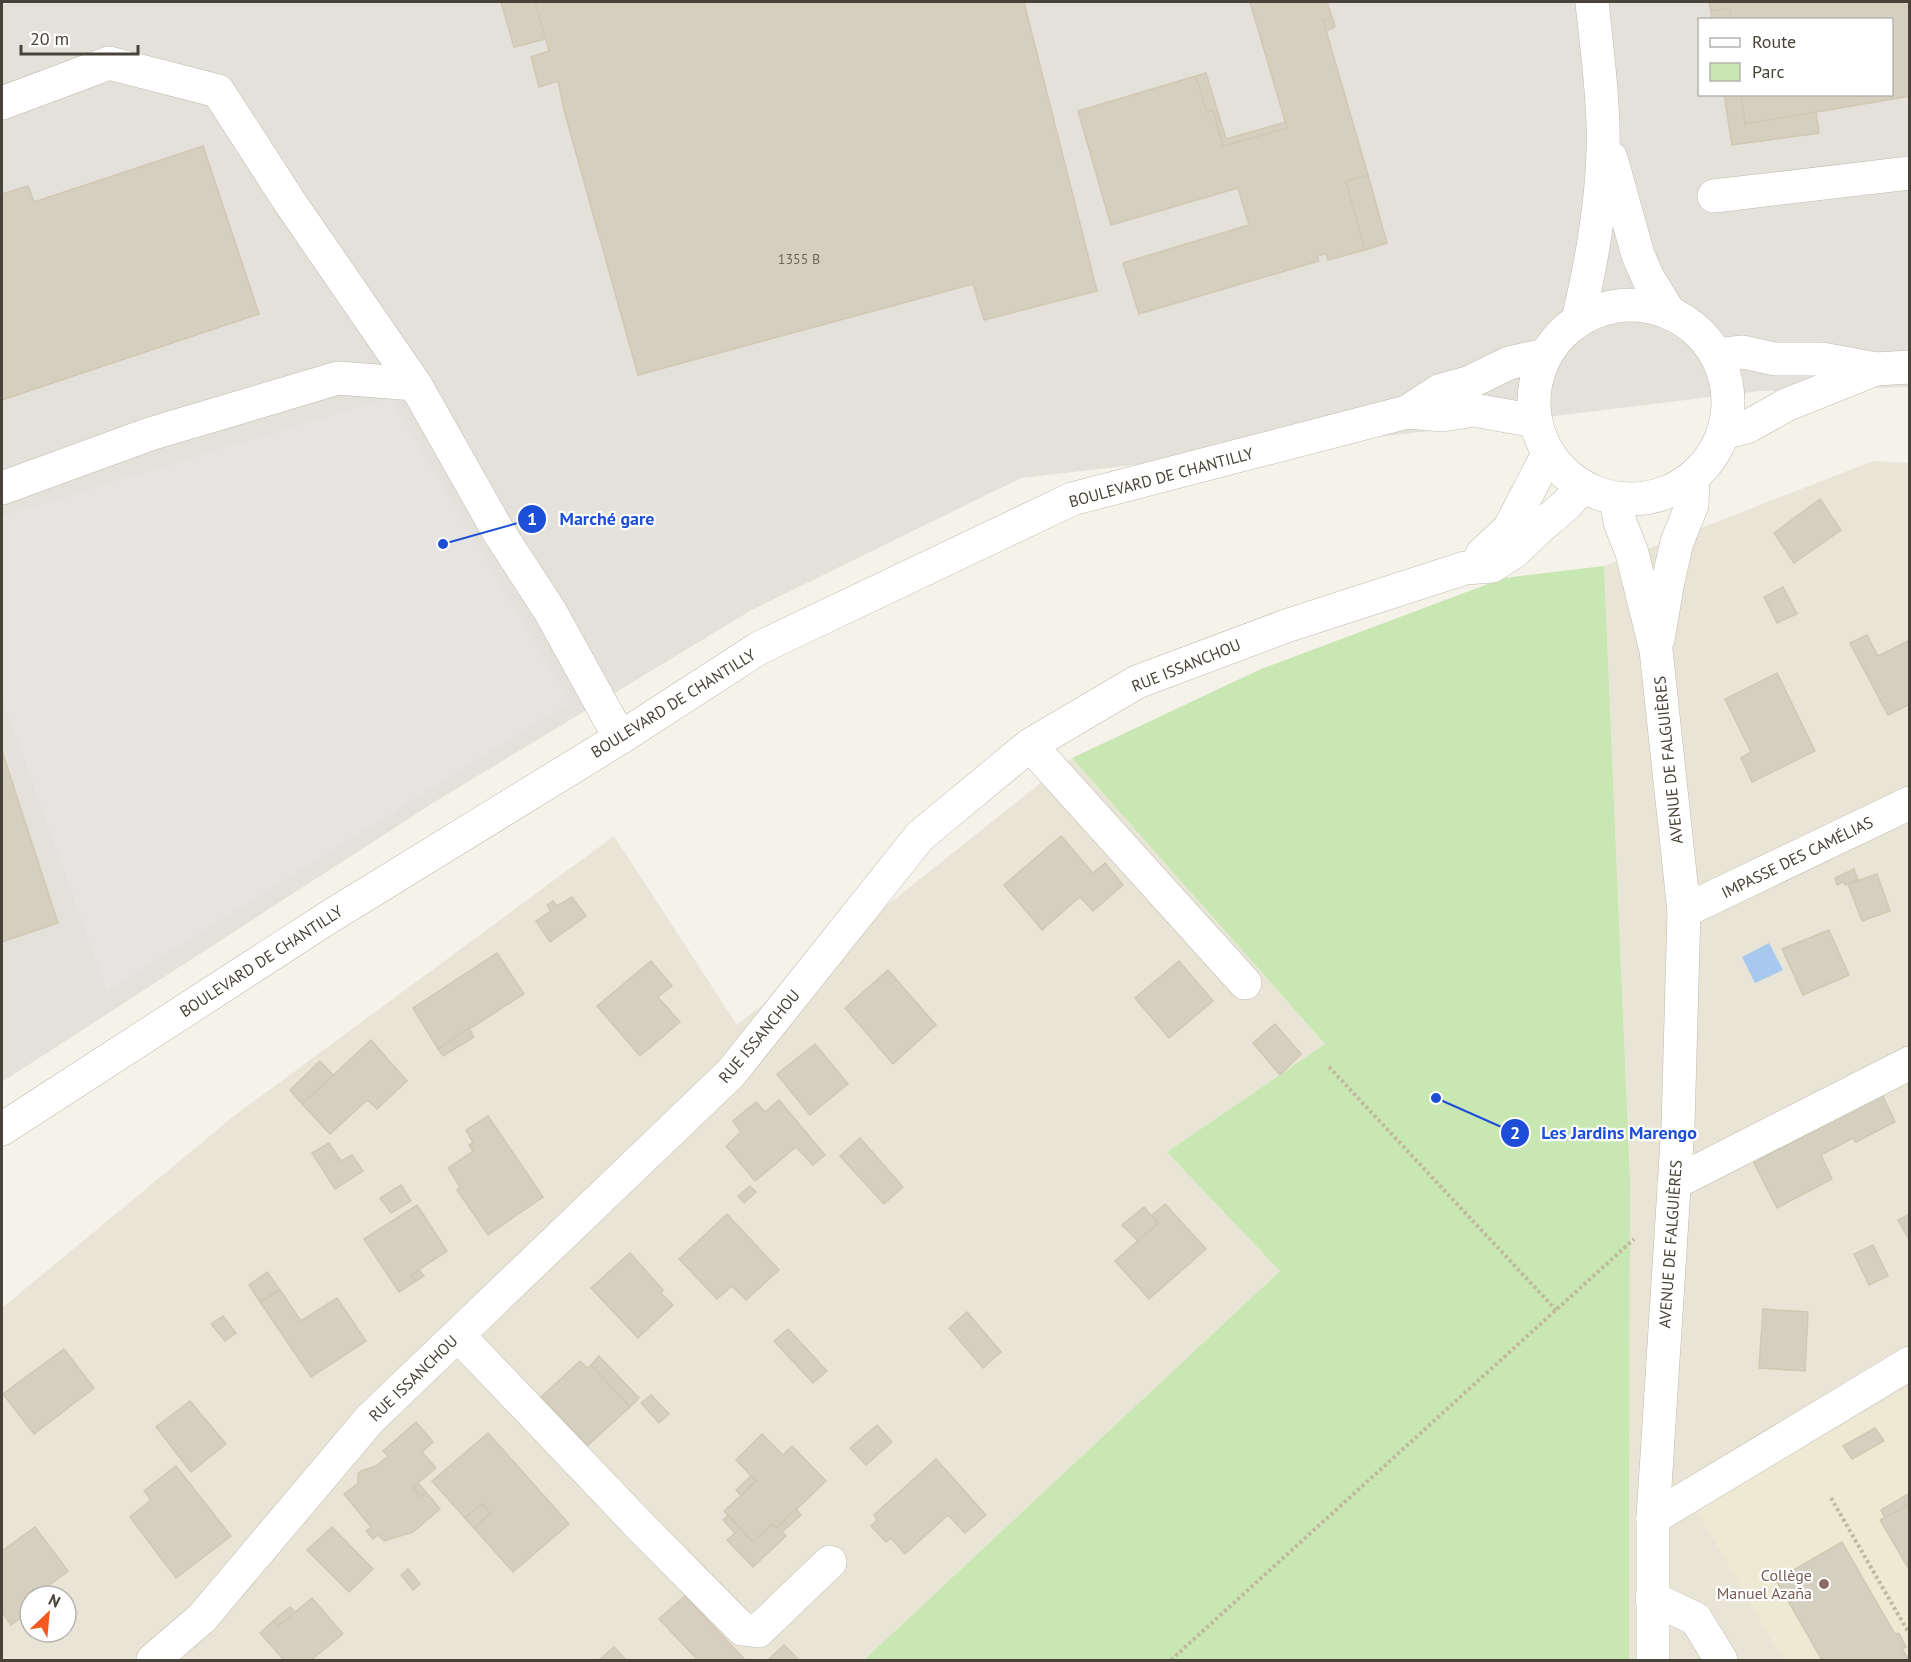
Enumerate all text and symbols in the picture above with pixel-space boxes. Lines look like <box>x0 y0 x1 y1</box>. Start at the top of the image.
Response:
scale bar <box>21 18 138 56</box>
legend <box>1698 18 1893 96</box>
text: 20 m <box>30 27 69 50</box>
text: Route <box>1752 30 1796 53</box>
text: Parc <box>1752 60 1785 83</box>
house number: 1355 B <box>778 250 820 268</box>
street label: BOULEVARD DE CHANTILLY <box>1067 443 1256 511</box>
callout: Marché gare <box>517 501 666 537</box>
text: 1 <box>527 507 537 530</box>
text: Marché gare <box>560 507 655 530</box>
street label: RUE ISSANCHOU <box>1129 634 1243 696</box>
street label: BOULEVARD DE CHANTILLY <box>587 644 759 762</box>
street label: AVENUE DE FALGUIÈRES <box>1649 675 1687 845</box>
street label: IMPASSE DES CAMÉLIAS <box>1718 812 1876 902</box>
street label: BOULEVARD DE CHANTILLY <box>176 901 346 1021</box>
street label: RUE ISSANCHOU <box>714 985 804 1087</box>
callout: Les Jardins Marengo <box>1500 1115 1709 1151</box>
text: 2 <box>1510 1121 1520 1144</box>
text: Les Jardins Marengo <box>1541 1121 1697 1144</box>
street label: AVENUE DE FALGUIÈRES <box>1654 1159 1686 1329</box>
street label: RUE ISSANCHOU <box>364 1331 462 1425</box>
place label: Collège Manuel Azaña <box>1717 1565 1812 1603</box>
marker: Collège Manuel Azaña <box>1817 1577 1831 1591</box>
north arrow <box>18 1584 78 1644</box>
text: N <box>45 1589 64 1612</box>

